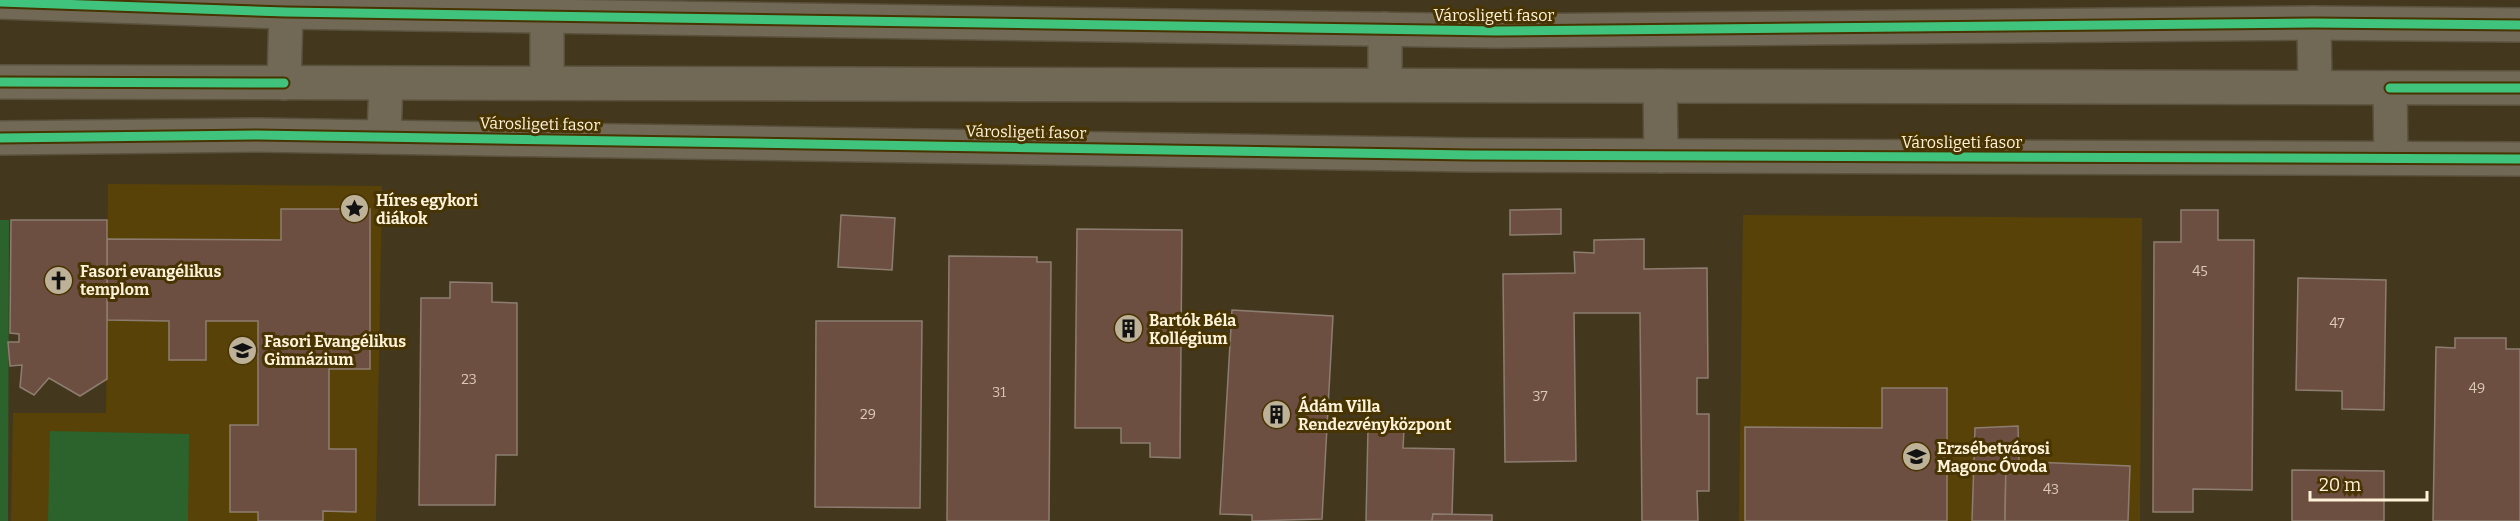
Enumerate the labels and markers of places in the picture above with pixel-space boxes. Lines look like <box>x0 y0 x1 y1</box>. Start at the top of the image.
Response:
place label: Híres egykori diákok <box>376 191 478 228</box>
place icon: Híres egykori diákok <box>339 193 371 225</box>
place label: Fasori evangélikus templom <box>80 262 221 299</box>
church icon: Fasori evangélikus templom <box>43 264 75 296</box>
place label: Bartók Béla Kollégium <box>1149 311 1236 348</box>
building icon: Bartók Béla Kollégium <box>1112 313 1144 345</box>
place label: Fasori Evangélikus Gimnázium <box>264 332 406 369</box>
school or university icon: Fasori Evangélikus Gimnázium <box>227 334 259 366</box>
place label: Ádám Villa Rendezvényközpont <box>1298 395 1452 434</box>
building icon: Ádám Villa Rendezvényközpont <box>1261 399 1293 431</box>
place label: Erzsébetvárosi Magonc Óvoda <box>1937 439 2050 476</box>
school or university icon: Erzsébetvárosi Magonc Óvoda <box>1900 441 1932 473</box>

